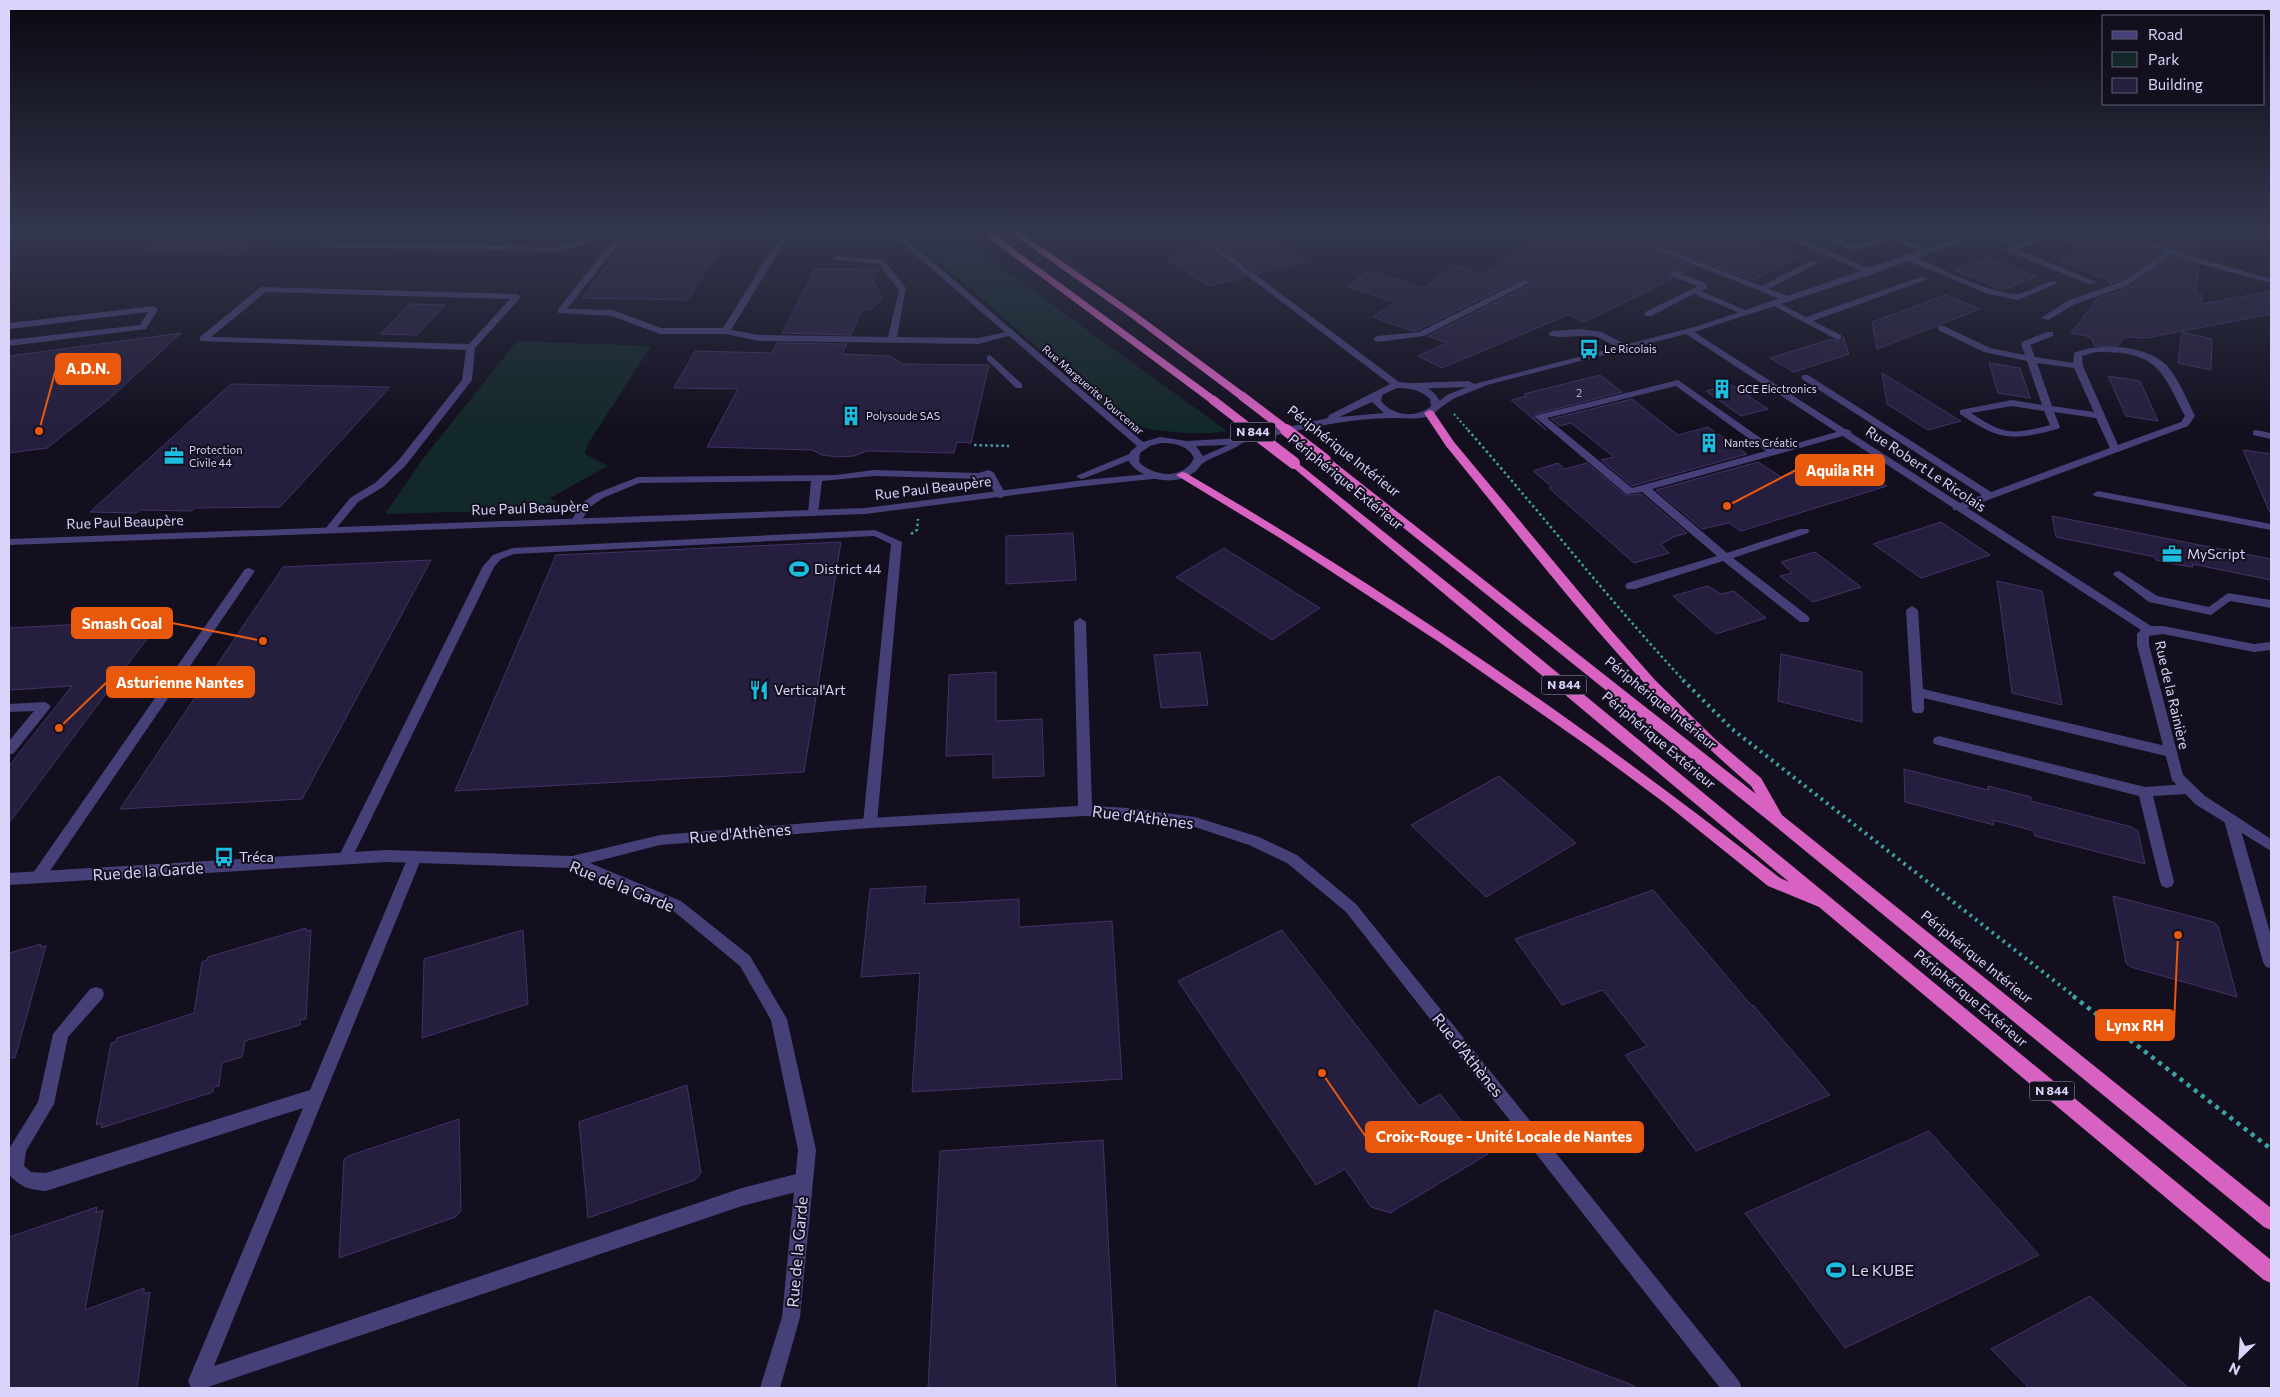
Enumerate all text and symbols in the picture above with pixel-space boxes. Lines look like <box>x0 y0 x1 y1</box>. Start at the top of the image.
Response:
legend <box>2102 15 2265 105</box>
text: Road <box>2148 25 2183 43</box>
text: Park <box>2148 50 2179 68</box>
text: Building <box>2148 75 2203 93</box>
bus stop icon: Le Ricolais <box>1578 338 1600 360</box>
street label: Rue Marguerite Yourcenar <box>1040 342 1147 438</box>
place label: Le Ricolais <box>1604 342 1657 355</box>
callout: A.D.N. <box>56 354 120 384</box>
text: A.D.N. <box>66 359 110 377</box>
building icon: GCE Electronics <box>1711 378 1733 400</box>
place label: GCE Electronics <box>1737 382 1817 395</box>
house number: 2 <box>1576 386 1582 399</box>
street label: Périphérique Intérieur <box>1284 401 1405 500</box>
building icon: Polysoude SAS <box>840 405 862 427</box>
place label: Polysoude SAS <box>866 409 940 422</box>
road number: N 844 <box>1230 422 1276 442</box>
street label: Rue Robert Le Ricolais <box>1863 422 1990 515</box>
street label: Périphérique Extérieur <box>1285 430 1407 533</box>
building icon: Nantes Créatic <box>1698 432 1720 454</box>
place label: Nantes Créatic <box>1724 436 1798 449</box>
place label: Protection Civile 44 <box>189 443 243 469</box>
office icon: Protection Civile 44 <box>163 445 185 467</box>
callout: Aquila RH <box>1796 455 1884 485</box>
text: Aquila RH <box>1806 461 1874 479</box>
street label: Rue Paul Beaupère <box>874 472 992 503</box>
street label: Rue Paul Beaupère <box>471 497 589 518</box>
street label: Rue Paul Beaupère <box>66 511 184 532</box>
office icon: MyScript <box>2161 543 2183 565</box>
place label: MyScript <box>2187 545 2246 562</box>
sports icon: District 44 <box>788 558 810 580</box>
place label: District 44 <box>814 560 882 577</box>
callout: Smash Goal <box>72 608 172 638</box>
text: Smash Goal <box>82 614 162 632</box>
street label: Rue de la Rainière <box>2152 639 2193 751</box>
street label: Périphérique Intérieur <box>1602 652 1721 753</box>
callout: Asturienne Nantes <box>107 667 254 697</box>
text: Asturienne Nantes <box>116 673 244 691</box>
road number: N 844 <box>1542 676 1586 694</box>
restaurant icon: Vertical'Art <box>748 679 770 701</box>
place label: Vertical'Art <box>774 681 846 698</box>
street label: Périphérique Extérieur <box>1599 687 1720 792</box>
street label: Rue d'Athènes <box>1091 801 1195 832</box>
street label: Rue d'Athènes <box>688 819 792 846</box>
bus stop icon: Tréca <box>213 846 235 868</box>
place label: Tréca <box>239 848 274 865</box>
street label: Rue de la Garde <box>567 856 677 915</box>
street label: Rue de la Garde <box>92 857 204 884</box>
street label: Périphérique Intérieur <box>1918 906 2037 1007</box>
street label: Périphérique Extérieur <box>1911 945 2032 1050</box>
street label: Rue d'Athènes <box>1429 1009 1508 1100</box>
callout: Lynx RH <box>2096 1010 2174 1040</box>
text: Lynx RH <box>2106 1016 2164 1034</box>
road number: N 844 <box>2030 1082 2074 1100</box>
callout: Croix-Rouge - Unité Locale de Nantes <box>1366 1122 1643 1152</box>
text: Croix-Rouge - Unité Locale de Nantes <box>1376 1127 1632 1145</box>
street label: Rue de la Garde <box>782 1196 811 1308</box>
sports icon: Le KUBE <box>1825 1259 1847 1281</box>
place label: Le KUBE <box>1851 1260 1914 1279</box>
north arrow <box>2215 1332 2265 1382</box>
text: N <box>2226 1359 2243 1379</box>

